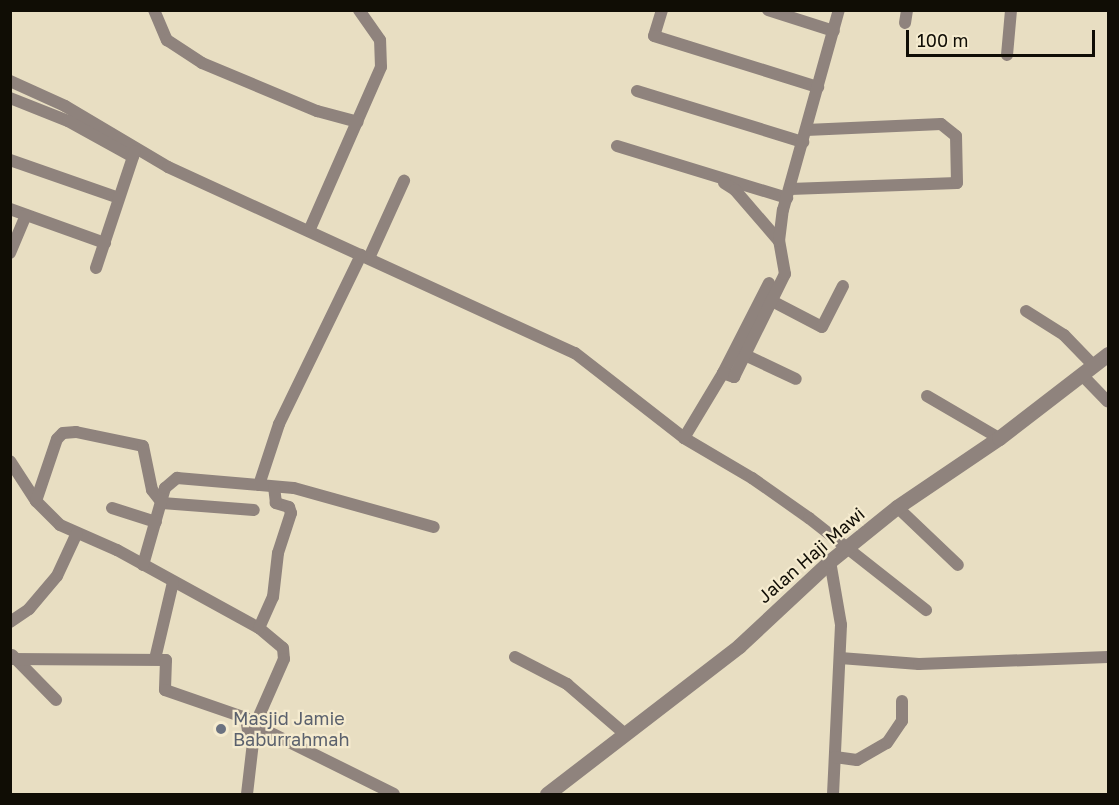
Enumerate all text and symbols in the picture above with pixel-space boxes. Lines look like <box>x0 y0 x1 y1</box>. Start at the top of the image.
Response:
scale bar <box>909 18 1098 56</box>
text: 100 m <box>917 29 968 51</box>
street label: Jalan Haji Mawi <box>753 503 869 607</box>
place label: Masjid Jamie Baburrahmah <box>233 708 349 750</box>
marker: Masjid Jamie Baburrahmah <box>214 722 228 736</box>

